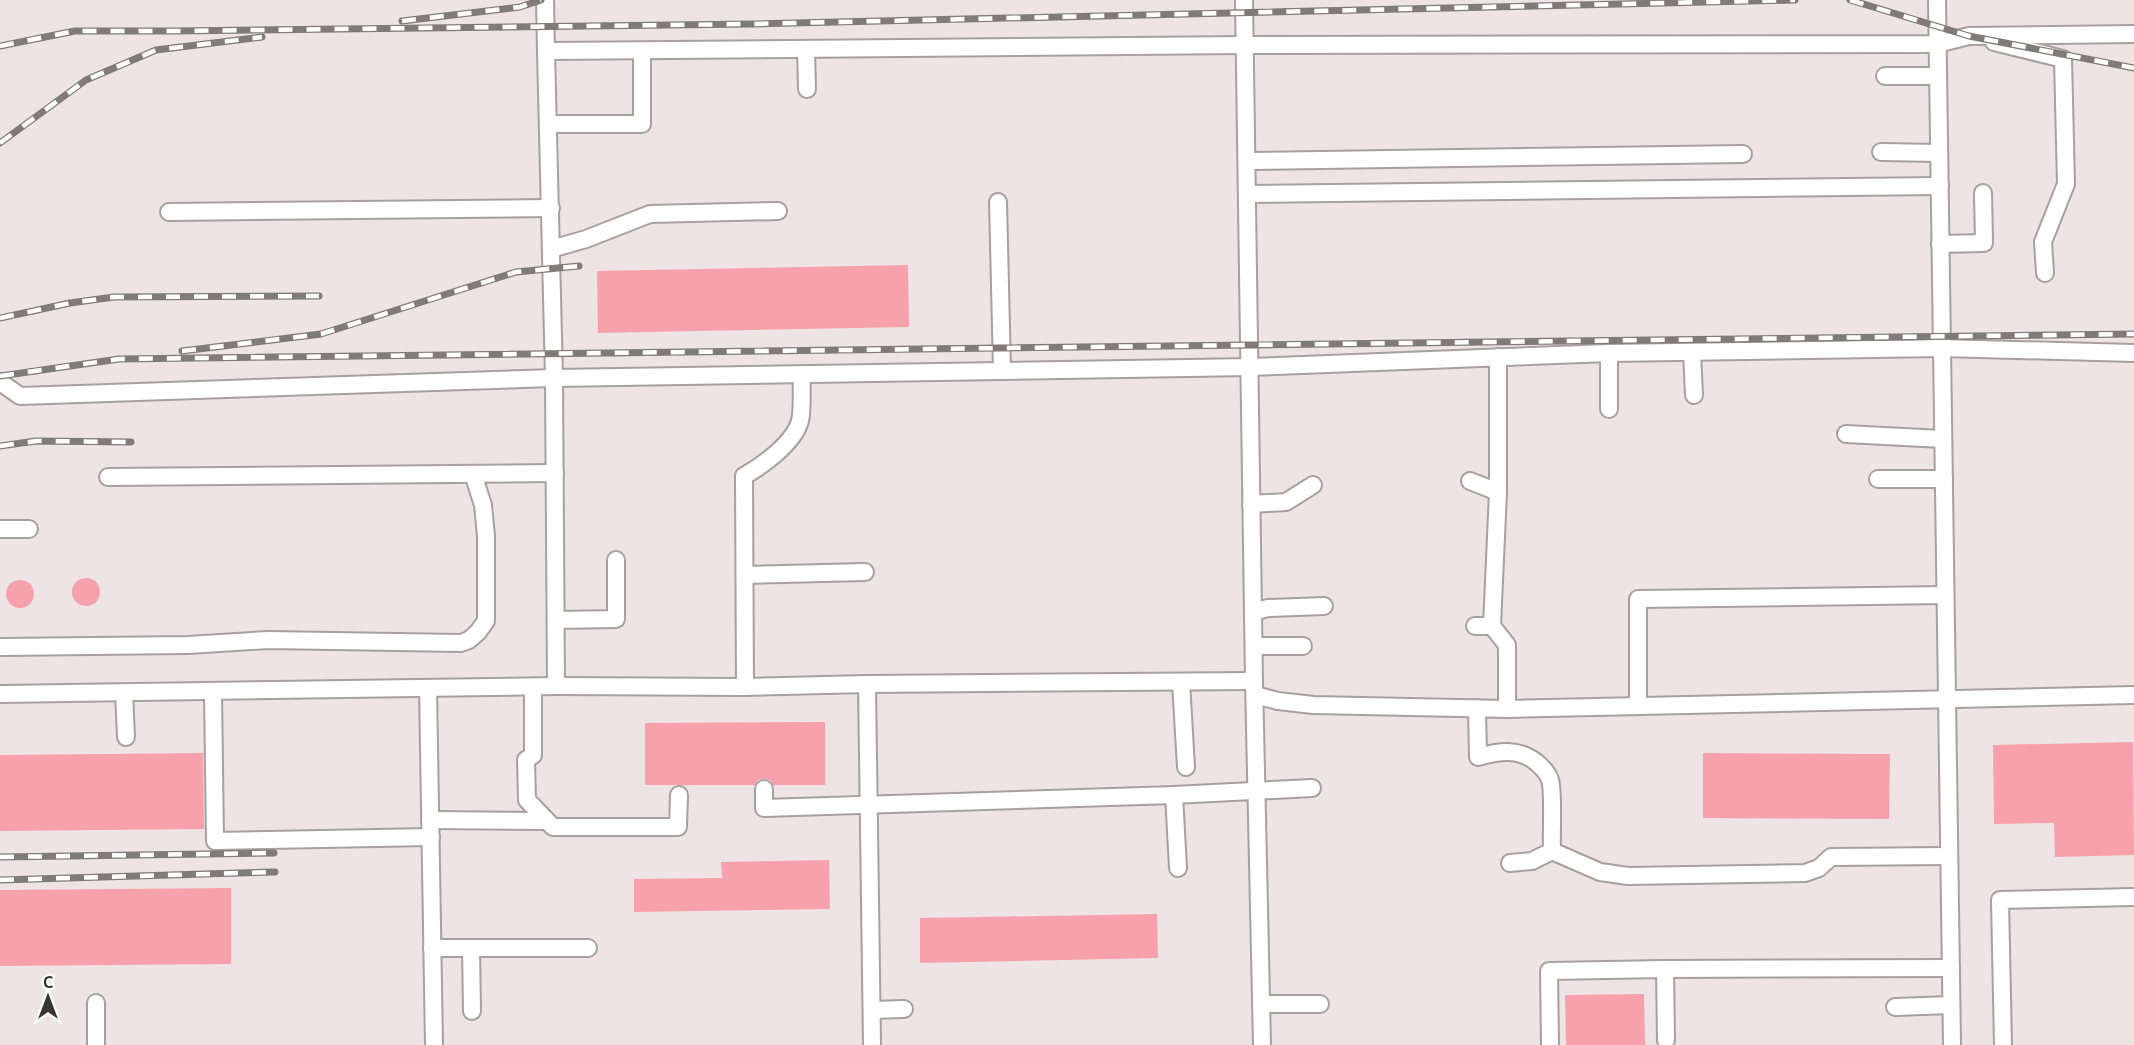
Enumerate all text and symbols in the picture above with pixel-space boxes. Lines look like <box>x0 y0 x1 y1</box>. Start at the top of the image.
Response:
north arrow <box>18 967 78 1027</box>
text: С <box>43 973 53 991</box>

